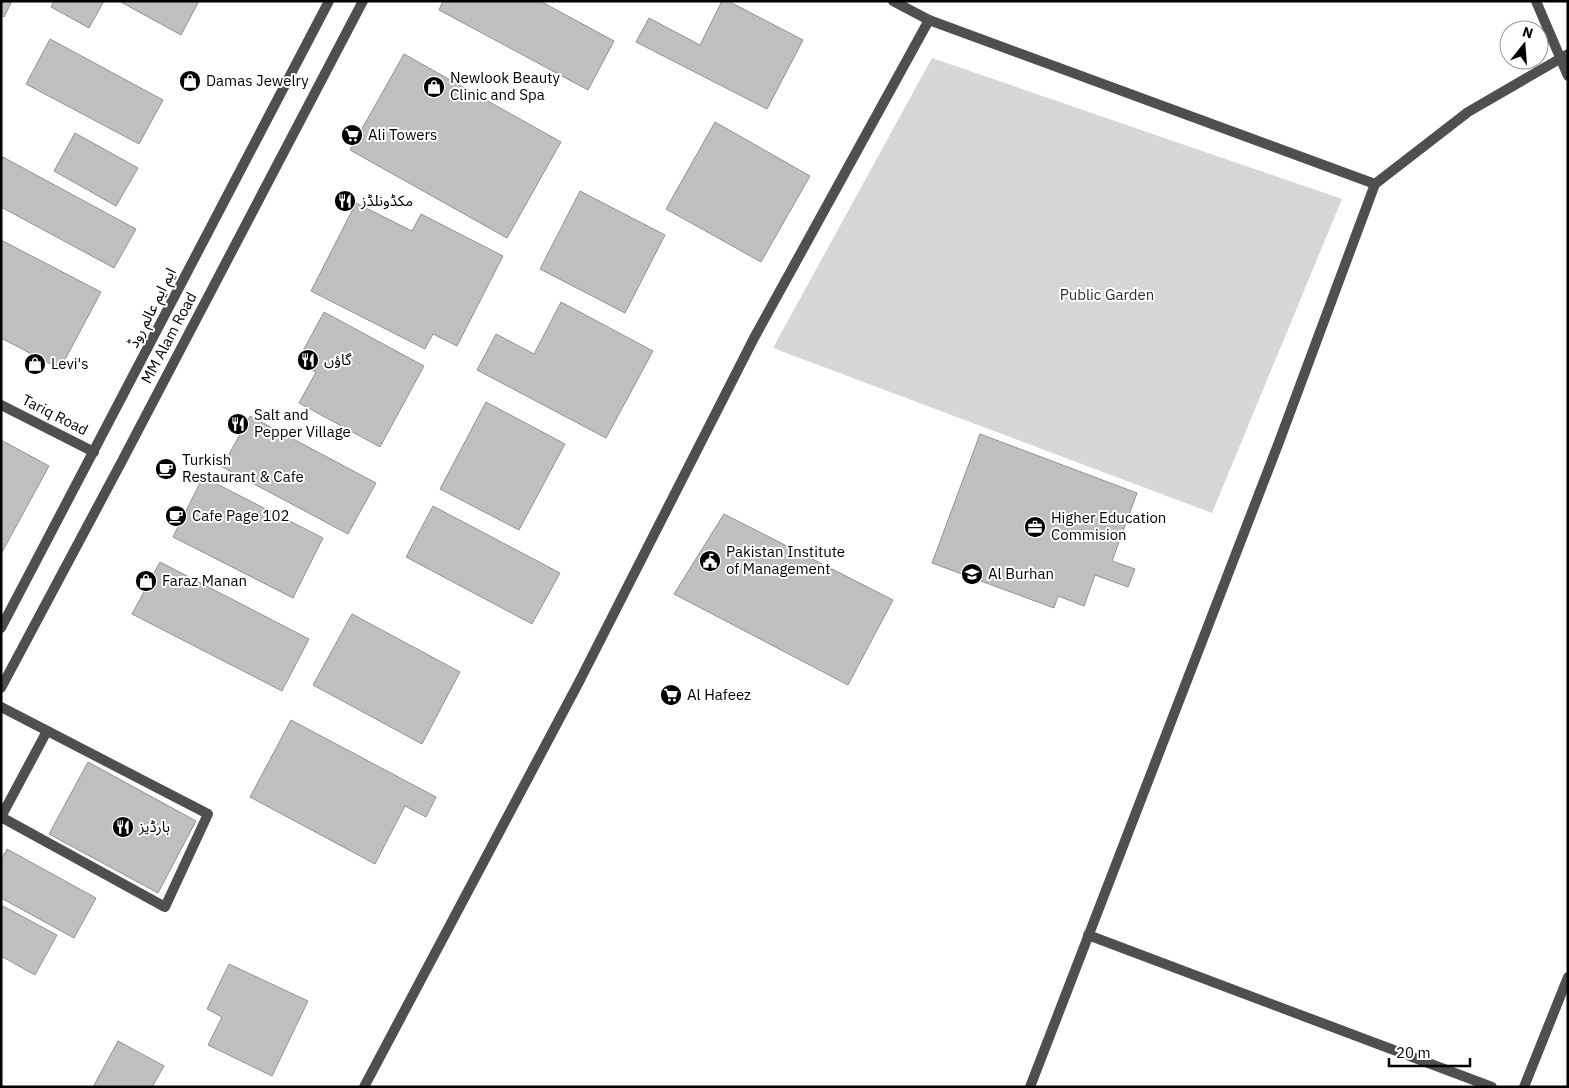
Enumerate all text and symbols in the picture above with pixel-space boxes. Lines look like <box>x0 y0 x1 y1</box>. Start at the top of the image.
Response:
north arrow <box>1499 20 1549 70</box>
text: N <box>1520 22 1535 43</box>
place label: Newlook Beauty Clinic and Spa <box>450 68 560 104</box>
shop icon: Damas Jewelry <box>178 69 202 93</box>
place label: Damas Jewelry <box>206 71 309 90</box>
shop icon: Newlook Beauty Clinic and Spa <box>422 75 446 99</box>
supermarket icon: Ali Towers <box>340 123 364 147</box>
place label: Ali Towers <box>368 125 437 144</box>
restaurant icon: مکڈونلڈز <box>333 189 357 213</box>
place label: مکڈونلڈز <box>360 191 413 210</box>
street label: ایم ایم عالم روڈ <box>123 265 182 352</box>
park label: Public Garden <box>1060 285 1154 304</box>
street label: MM Alam Road <box>137 289 201 387</box>
restaurant icon: گاؤں <box>296 348 320 372</box>
place label: گاؤں <box>324 350 352 369</box>
shop icon: Levi's <box>23 352 47 376</box>
place label: Levi's <box>51 354 89 373</box>
street label: Tariq Road <box>19 390 91 439</box>
place label: Salt and Pepper Village <box>254 405 351 441</box>
restaurant icon: Salt and Pepper Village <box>226 412 250 436</box>
place label: Turkish Restaurant & Cafe <box>182 450 304 486</box>
cafe icon: Turkish Restaurant & Cafe <box>154 457 178 481</box>
cafe icon: Cafe Page 102 <box>164 504 188 528</box>
place label: Cafe Page 102 <box>192 506 289 525</box>
place label: Higher Education Commision <box>1051 508 1166 544</box>
office icon: Higher Education Commision <box>1023 515 1047 539</box>
place label: Pakistan Institute of Management <box>726 542 845 578</box>
public building icon: Pakistan Institute of Management <box>698 549 722 573</box>
school or university icon: Al Burhan <box>960 562 984 586</box>
place label: Al Burhan <box>988 564 1054 583</box>
shop icon: Faraz Manan <box>134 569 158 593</box>
place label: Faraz Manan <box>162 571 247 590</box>
supermarket icon: Al Hafeez <box>659 683 683 707</box>
place label: Al Hafeez <box>687 685 751 704</box>
restaurant icon: ہارڈیز <box>111 815 135 839</box>
place label: ہارڈیز <box>138 817 170 836</box>
scale bar <box>1389 1036 1470 1068</box>
text: 20 m <box>1396 1043 1431 1062</box>

